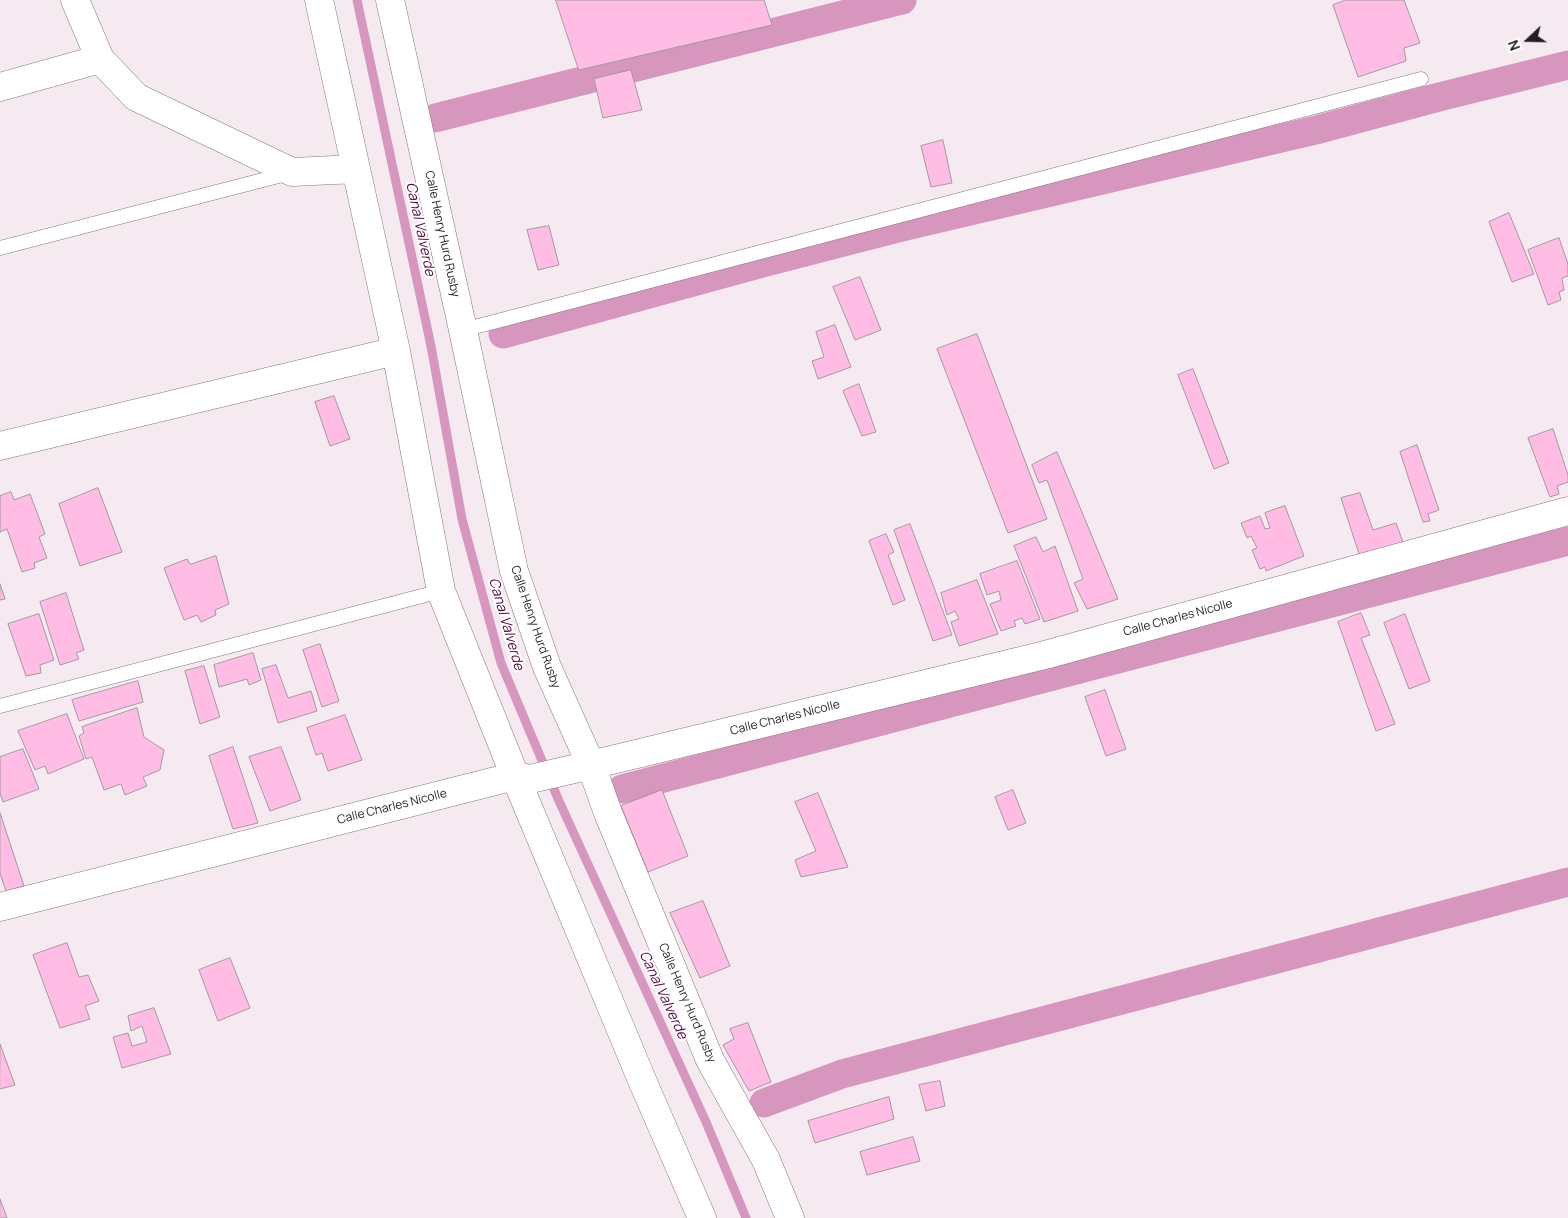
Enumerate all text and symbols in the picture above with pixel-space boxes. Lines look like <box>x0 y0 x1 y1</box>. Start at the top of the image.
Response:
north arrow <box>1503 15 1553 65</box>
text: N <box>1503 37 1524 54</box>
street label: Calle Henry Hurd Rusby <box>422 170 462 298</box>
water label: Canal Valverde <box>402 181 438 277</box>
street label: Calle Henry Hurd Rusby <box>507 564 563 690</box>
water label: Canal Valverde <box>485 576 527 672</box>
street label: Calle Charles Nicolle <box>1122 596 1234 640</box>
street label: Calle Charles Nicolle <box>729 697 841 739</box>
street label: Calle Charles Nicolle <box>336 786 448 828</box>
street label: Calle Henry Hurd Rusby <box>655 941 719 1065</box>
water label: Canal Valverde <box>635 948 691 1042</box>

